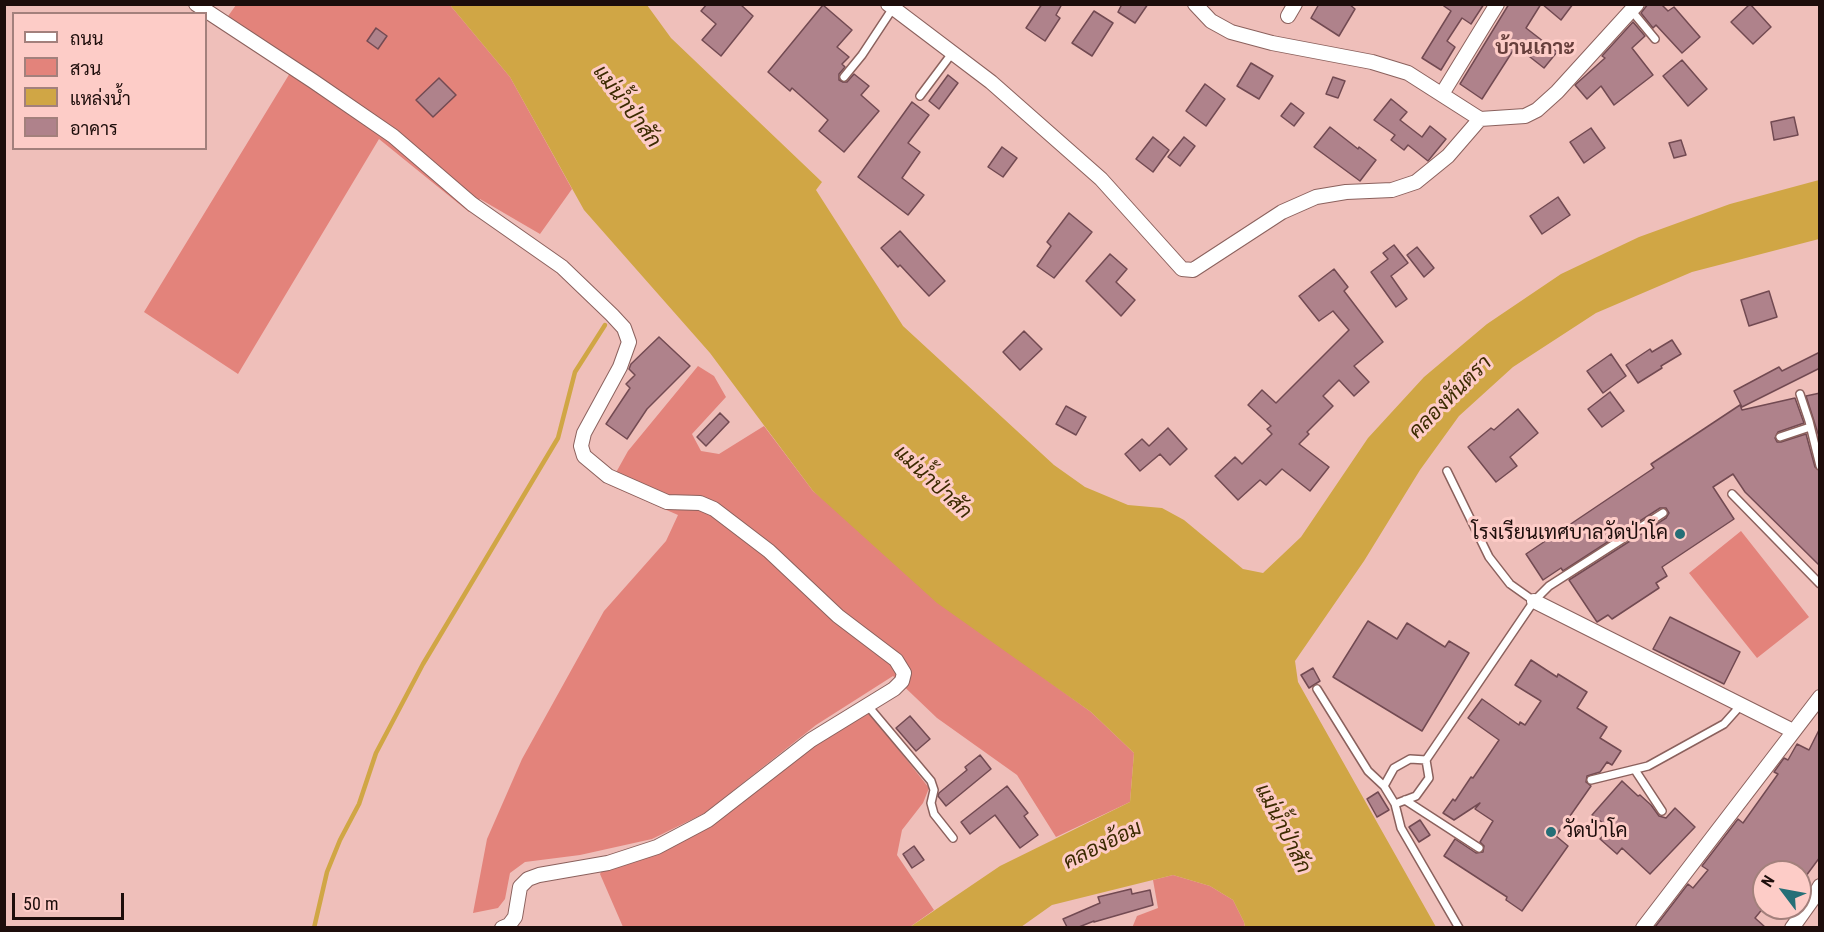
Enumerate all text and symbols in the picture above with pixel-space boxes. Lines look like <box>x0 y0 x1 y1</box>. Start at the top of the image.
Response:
legend <box>12 12 207 150</box>
text: ถนน <box>70 28 103 49</box>
district label: บ้านเกาะ <box>1495 36 1575 62</box>
text: สวน <box>70 58 101 79</box>
water label: แม่น้ำป่าสัก <box>587 61 665 153</box>
text: แหล่งน้ำ <box>70 88 131 109</box>
text: อาคาร <box>70 118 118 139</box>
water label: คลองหันตรา <box>1404 351 1498 445</box>
water label: แม่น้ำป่าสัก <box>888 441 976 525</box>
place label: โรงเรียนเทศบาลวัดป่าโค <box>1472 522 1668 546</box>
marker: โรงเรียนเทศบาลวัดป่าโค <box>1673 527 1687 541</box>
water label: แม่น้ำป่าสัก <box>1249 780 1315 878</box>
water label: คลองอ้อม <box>1060 816 1146 876</box>
place label: วัดป่าโค <box>1563 820 1628 844</box>
marker: วัดป่าโค <box>1544 825 1558 839</box>
north arrow <box>1752 860 1812 920</box>
text: N <box>1757 872 1779 890</box>
scale bar <box>15 881 128 919</box>
text: 50 m <box>23 893 58 914</box>

